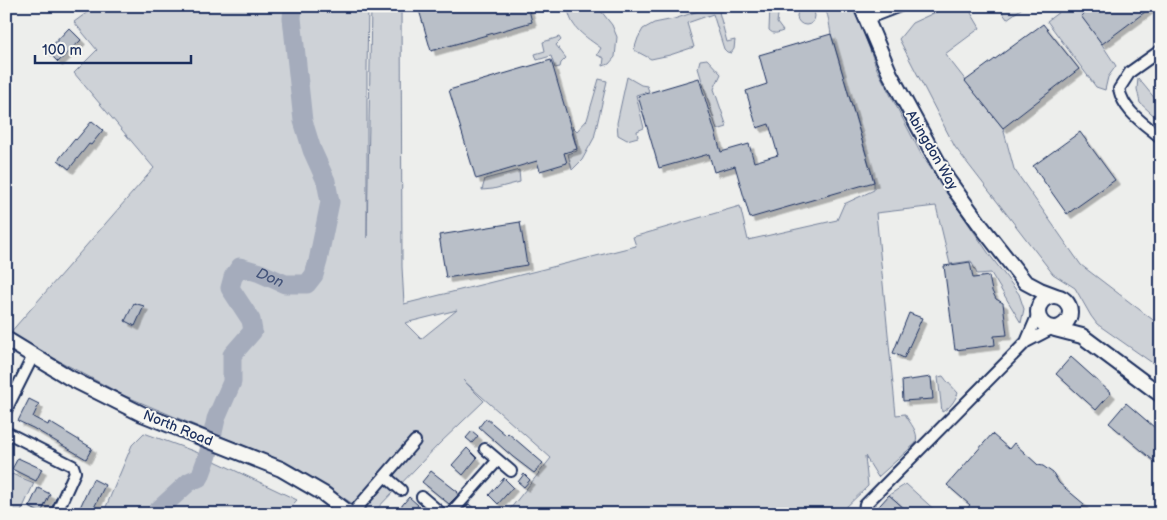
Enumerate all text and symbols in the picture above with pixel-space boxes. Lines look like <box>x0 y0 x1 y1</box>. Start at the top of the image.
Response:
scale bar <box>35 32 191 64</box>
text: 100 m <box>42 41 82 60</box>
street label: Abingdon Way <box>902 107 962 193</box>
water label: Don <box>254 263 287 292</box>
street label: North Road <box>141 406 215 450</box>

